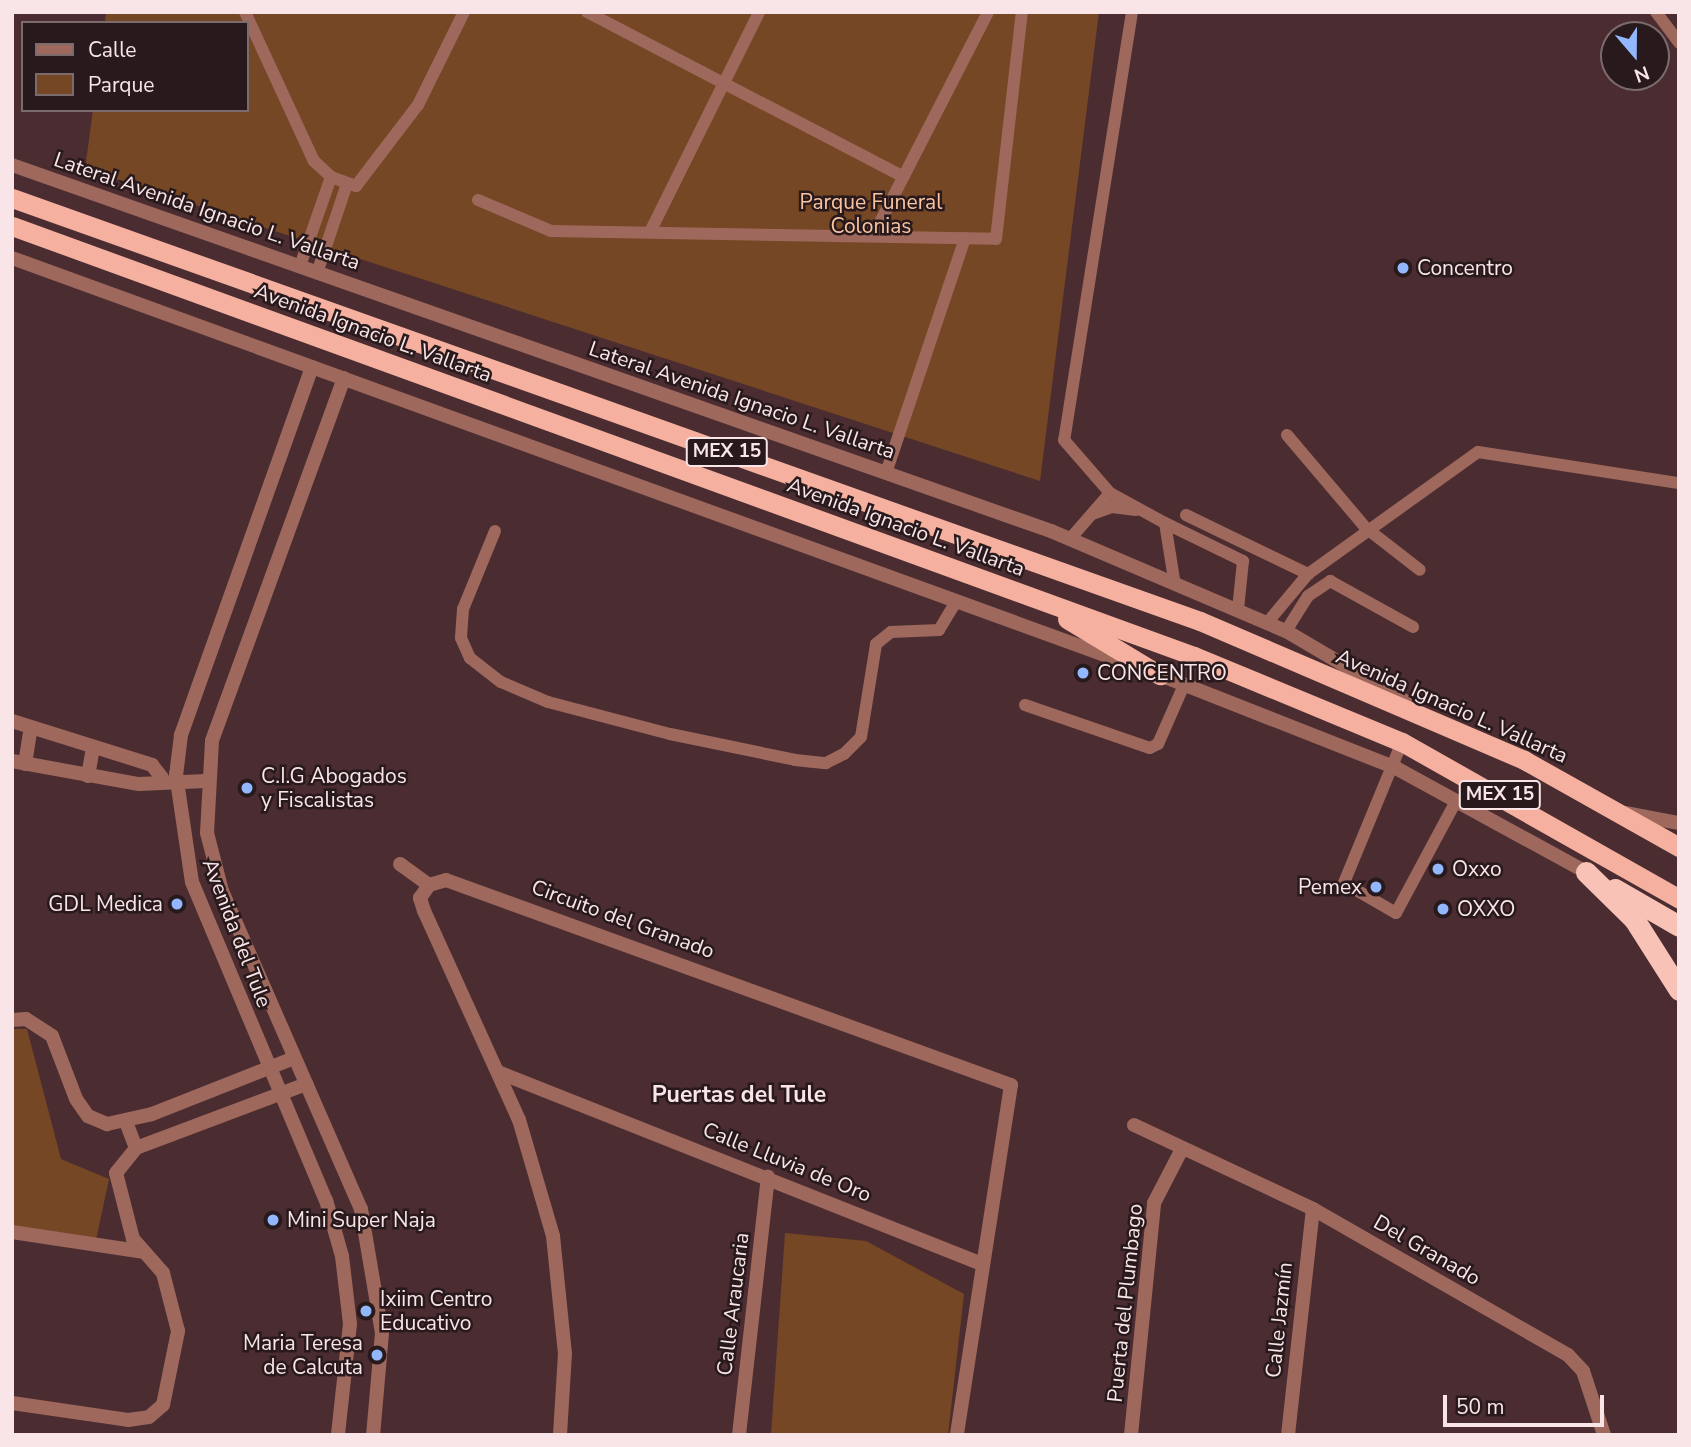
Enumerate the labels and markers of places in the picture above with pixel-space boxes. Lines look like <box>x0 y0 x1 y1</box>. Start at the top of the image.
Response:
place label: Concentro <box>1417 255 1513 281</box>
marker: Concentro <box>1395 260 1411 276</box>
place label: CONCENTRO <box>1097 660 1227 686</box>
marker: CONCENTRO <box>1075 665 1091 681</box>
place label: C.I.G Abogados y Fiscalistas <box>261 763 407 813</box>
marker: C.I.G Abogados y Fiscalistas <box>239 780 255 796</box>
place label: Oxxo <box>1452 856 1502 882</box>
marker: Oxxo <box>1430 861 1446 877</box>
place label: Pemex <box>1298 874 1362 900</box>
marker: Pemex <box>1368 879 1384 895</box>
place label: GDL Medica <box>48 891 163 917</box>
marker: GDL Medica <box>169 896 185 912</box>
place label: OXXO <box>1457 896 1515 922</box>
marker: OXXO <box>1435 901 1451 917</box>
place label: Mini Super Naja <box>287 1207 436 1233</box>
marker: Mini Super Naja <box>265 1212 281 1228</box>
place label: Ixiim Centro Educativo <box>380 1286 492 1336</box>
marker: Ixiim Centro Educativo <box>358 1303 374 1319</box>
place label: Maria Teresa de Calcuta <box>243 1330 363 1380</box>
marker: Maria Teresa de Calcuta <box>369 1347 385 1363</box>

